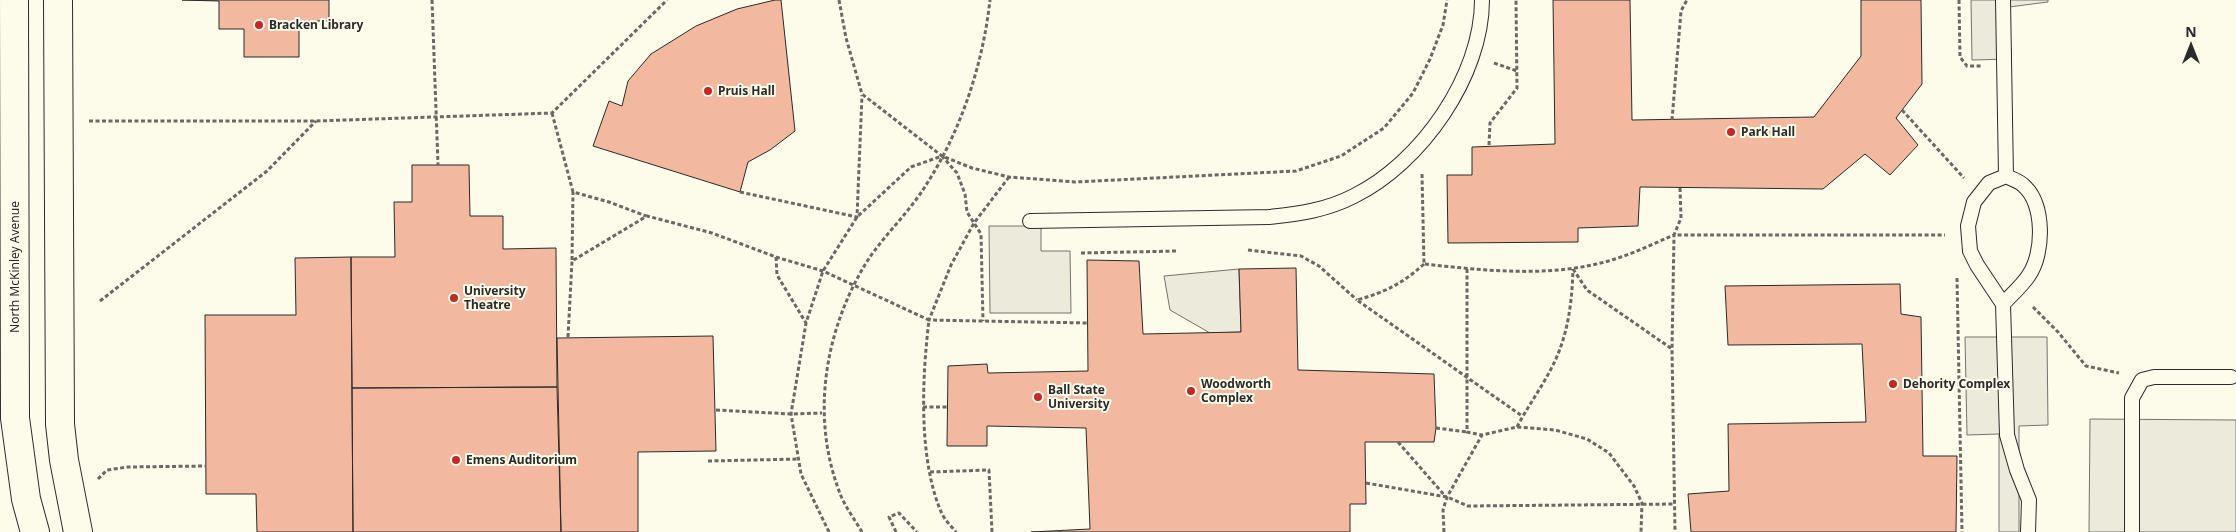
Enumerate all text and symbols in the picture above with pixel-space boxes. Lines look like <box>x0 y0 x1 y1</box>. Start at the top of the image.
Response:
place label: Bracken Library <box>269 16 364 33</box>
marker: Bracken Library <box>253 19 265 31</box>
north arrow <box>2166 20 2216 70</box>
text: N <box>2185 22 2197 41</box>
place label: Pruis Hall <box>718 82 775 99</box>
marker: Pruis Hall <box>702 85 714 97</box>
place label: Park Hall <box>1741 123 1795 140</box>
marker: Park Hall <box>1725 126 1737 138</box>
street label: North McKinley Avenue <box>6 201 23 333</box>
place label: University Theatre <box>464 282 526 313</box>
marker: University Theatre <box>448 292 460 304</box>
place label: Woodworth Complex <box>1201 375 1271 406</box>
place label: Dehority Complex <box>1903 375 2010 392</box>
marker: Dehority Complex <box>1887 378 1899 390</box>
place label: Ball State University <box>1048 381 1110 412</box>
marker: Woodworth Complex <box>1185 385 1197 397</box>
marker: Ball State University <box>1032 391 1044 403</box>
place label: Emens Auditorium <box>466 451 577 468</box>
marker: Emens Auditorium <box>450 454 462 466</box>

